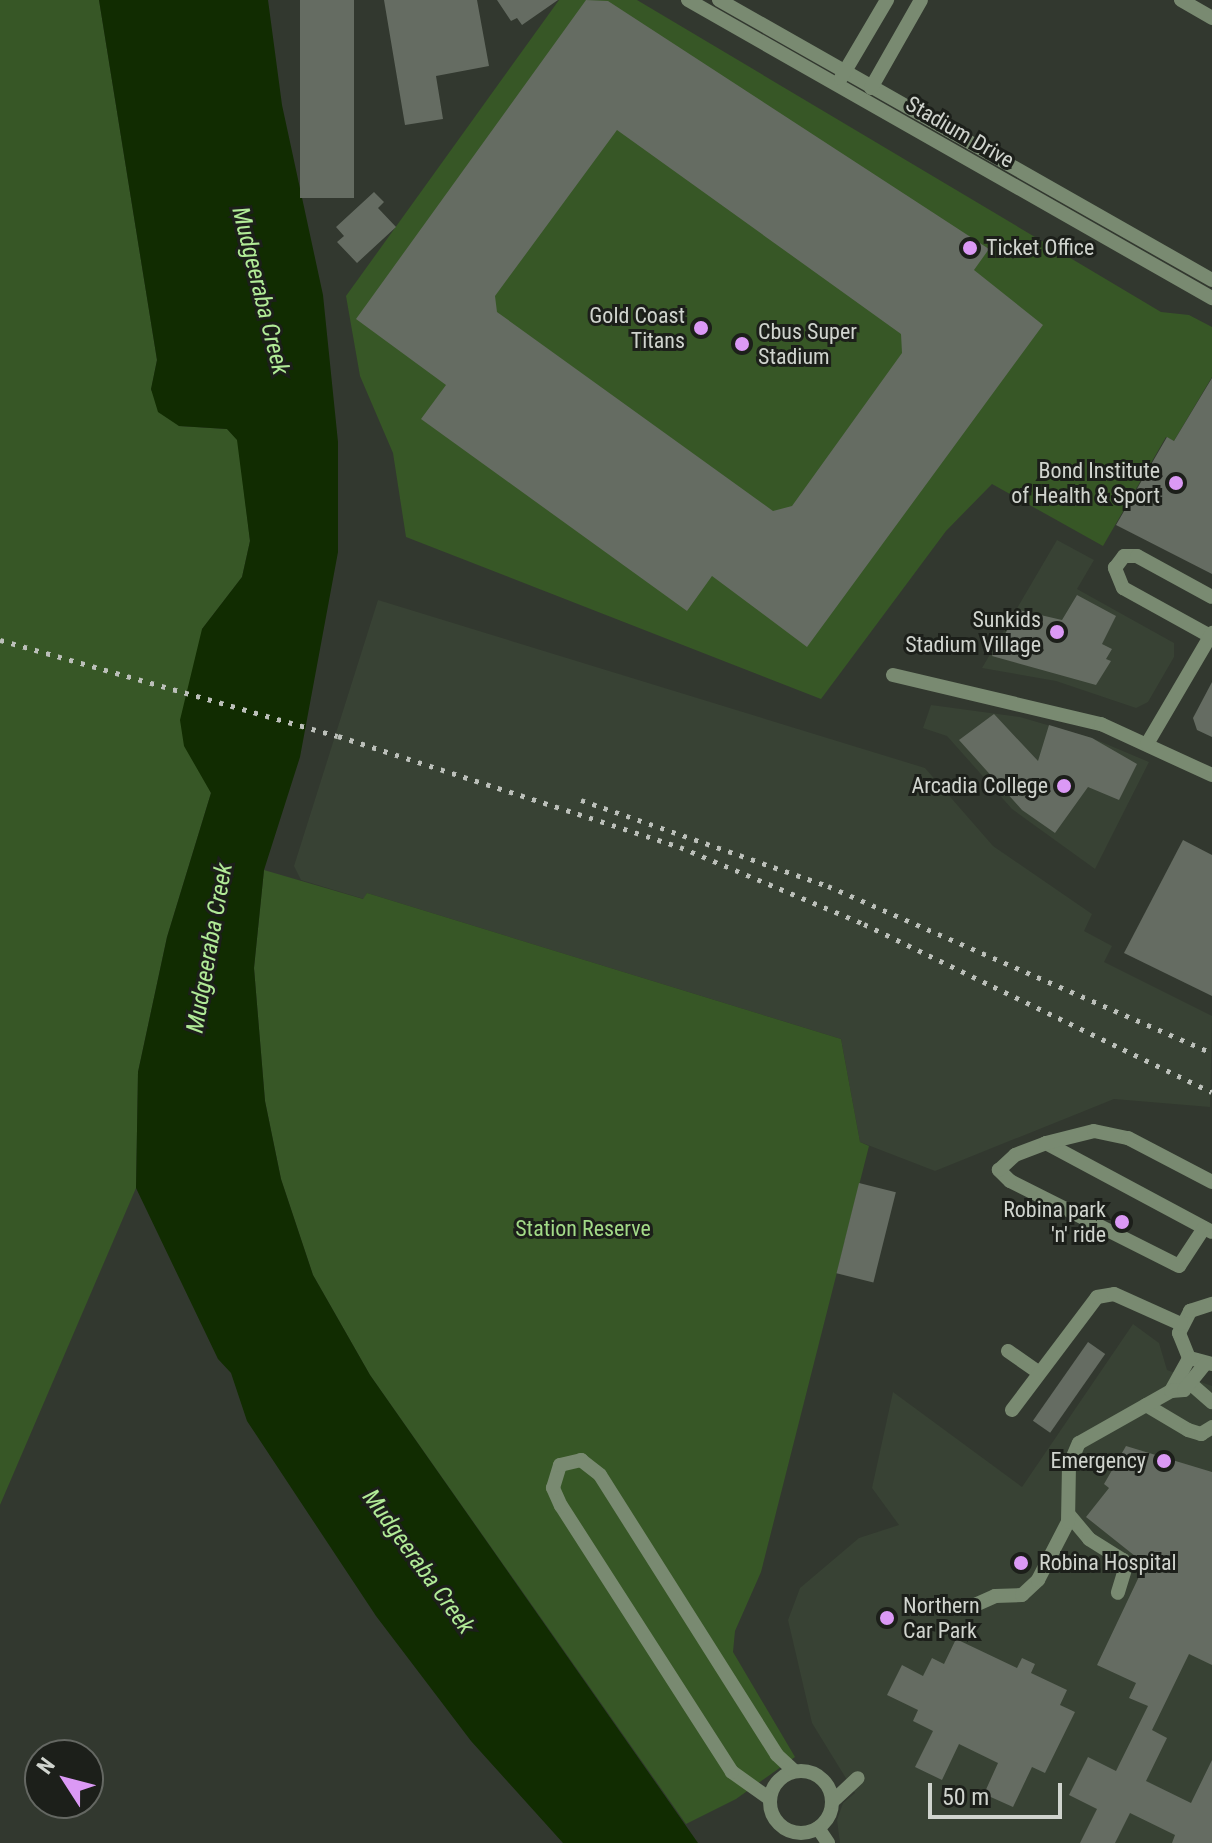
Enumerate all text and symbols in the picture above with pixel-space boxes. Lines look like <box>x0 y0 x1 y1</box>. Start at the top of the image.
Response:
street label: Stadium Drive <box>901 90 1019 174</box>
water label: Mudgeeraba Creek <box>225 204 295 378</box>
place label: Ticket Office <box>986 235 1094 261</box>
marker: Ticket Office <box>961 239 979 257</box>
place label: Gold Coast Titans <box>589 302 685 354</box>
place label: Cbus Super Stadium <box>758 318 857 370</box>
marker: Gold Coast Titans <box>692 319 710 337</box>
marker: Cbus Super Stadium <box>733 335 751 353</box>
place label: Bond Institute of Health & Sport <box>1011 457 1160 508</box>
marker: Bond Institute of Health & Sport <box>1167 474 1185 492</box>
place label: Sunkids Stadium Village <box>905 606 1041 658</box>
marker: Sunkids Stadium Village <box>1048 623 1066 641</box>
place label: Arcadia College <box>911 773 1048 799</box>
marker: Arcadia College <box>1055 777 1073 795</box>
water label: Mudgeeraba Creek <box>181 861 239 1035</box>
place label: Robina park 'n' ride <box>1003 1196 1106 1248</box>
marker: Robina park 'n' ride <box>1113 1213 1131 1231</box>
park label: Station Reserve <box>515 1216 651 1242</box>
place label: Emergency <box>1051 1448 1146 1474</box>
marker: Emergency <box>1153 1450 1175 1472</box>
water label: Mudgeeraba Creek <box>356 1484 480 1640</box>
place label: Robina Hospital <box>1039 1550 1177 1576</box>
marker: Robina Hospital <box>1010 1552 1032 1574</box>
place label: Northern Car Park <box>903 1592 980 1644</box>
marker: Northern Car Park <box>878 1609 896 1627</box>
north arrow <box>24 1739 104 1819</box>
text: N <box>32 1753 60 1779</box>
scale bar <box>932 1767 1066 1817</box>
text: 50 m <box>942 1783 989 1811</box>

